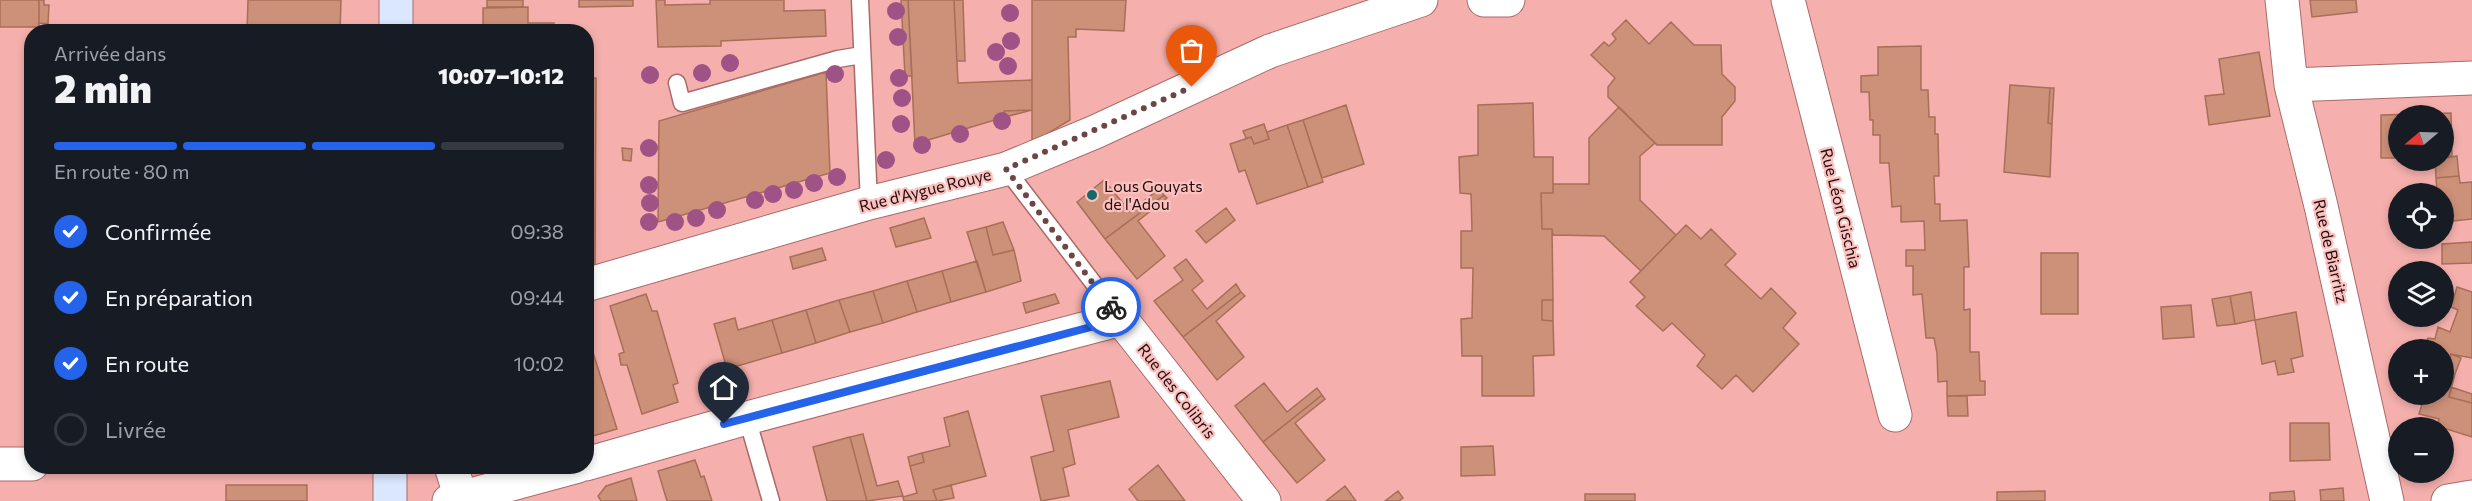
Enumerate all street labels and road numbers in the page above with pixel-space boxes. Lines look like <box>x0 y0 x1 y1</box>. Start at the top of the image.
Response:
street label: Rue Léon Gischia <box>1817 146 1866 270</box>
street label: Rue d'Aygue Rouye <box>857 164 993 215</box>
street label: Rue de Biarritz <box>2310 197 2353 305</box>
street label: Rue des Colibris <box>1134 340 1220 442</box>

